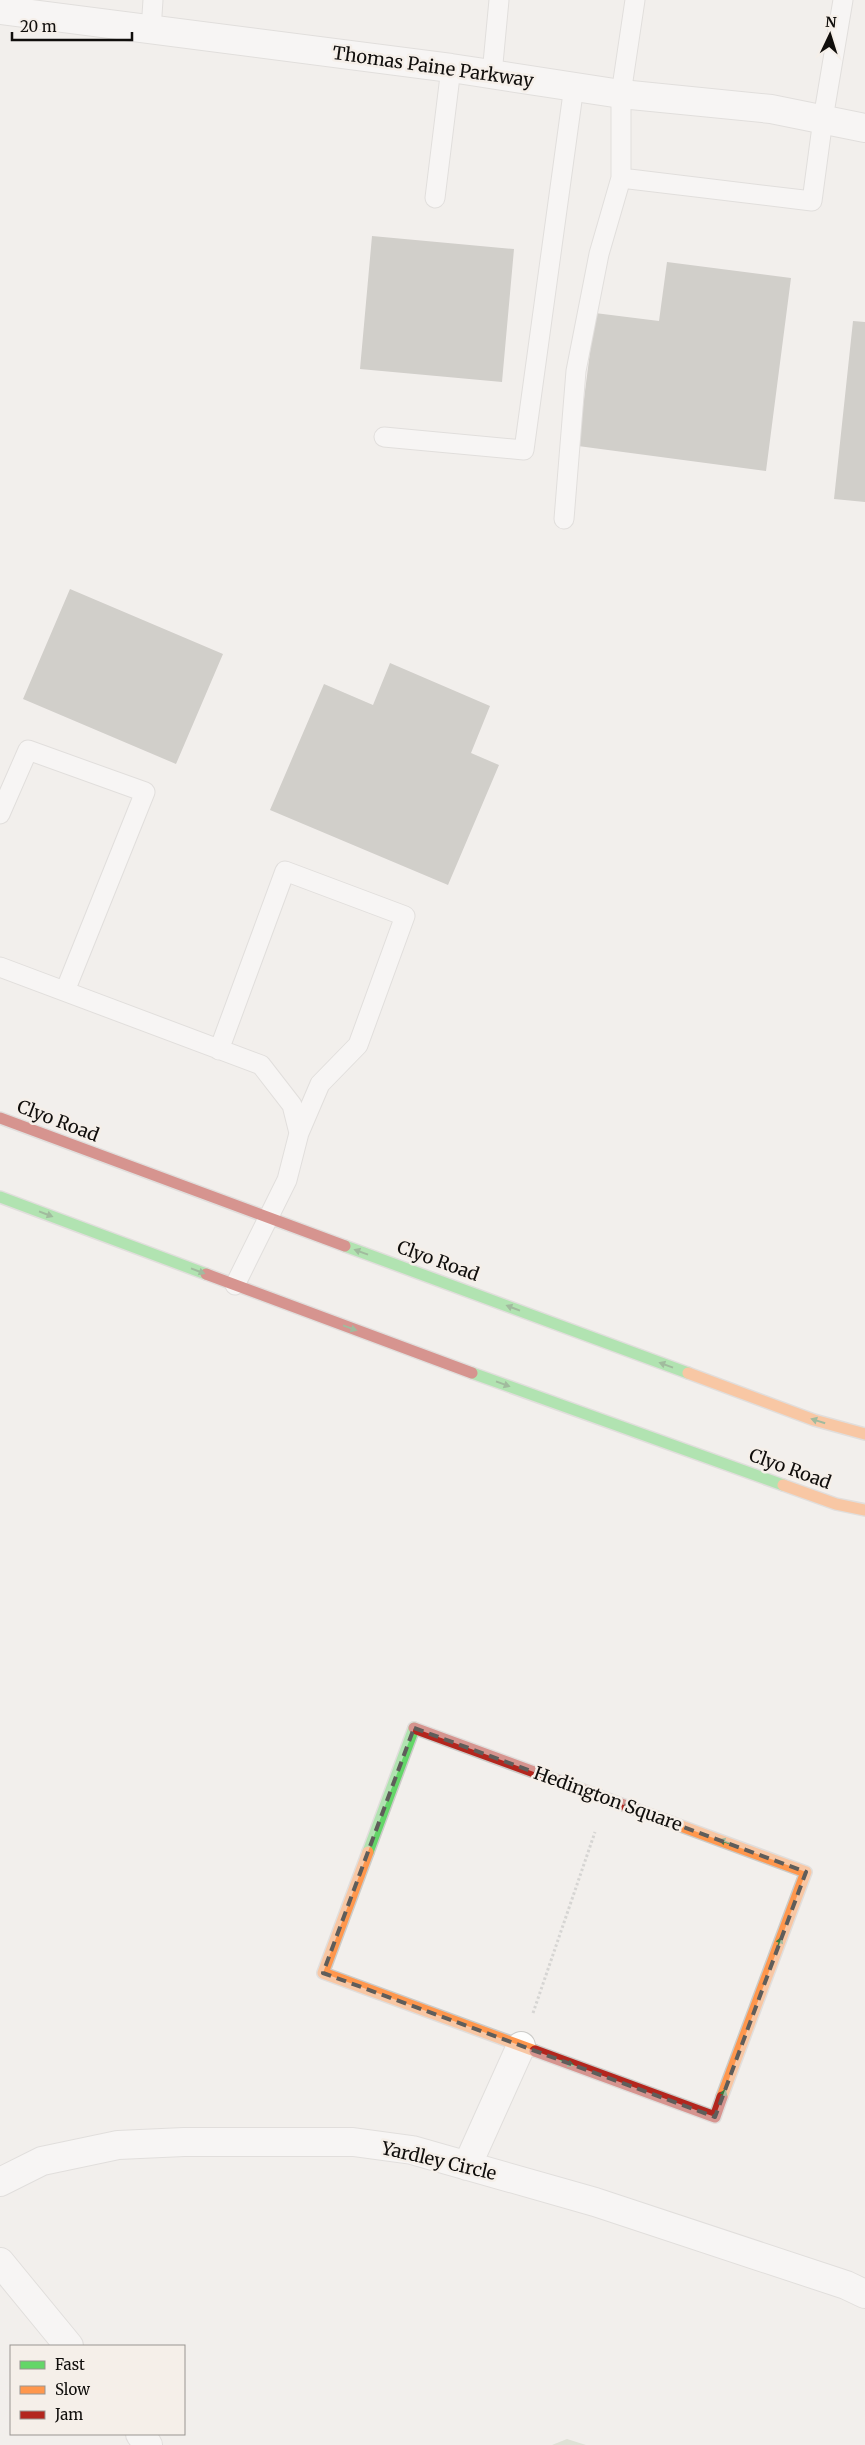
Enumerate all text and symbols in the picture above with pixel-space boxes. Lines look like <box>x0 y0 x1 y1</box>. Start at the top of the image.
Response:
scale bar <box>12 10 132 42</box>
north arrow <box>805 10 855 60</box>
text: N <box>825 13 837 31</box>
text: 20 m <box>20 17 57 36</box>
street label: Thomas Paine Parkway <box>331 41 536 92</box>
street label: Clyo Road <box>14 1094 102 1147</box>
one-way arrow <box>38 1211 53 1218</box>
street label: Clyo Road <box>394 1235 483 1286</box>
one-way arrow <box>353 1248 368 1256</box>
one-way arrow <box>191 1267 206 1275</box>
one-way arrow <box>506 1304 521 1311</box>
one-way arrow <box>343 1324 358 1332</box>
one-way arrow <box>658 1361 673 1368</box>
one-way arrow <box>496 1380 511 1388</box>
one-way arrow <box>810 1416 825 1424</box>
street label: Clyo Road <box>746 1443 835 1494</box>
street label: Hedington Square <box>531 1761 686 1836</box>
one-way arrow <box>718 1838 733 1846</box>
one-way arrow <box>776 1937 784 1951</box>
one-way arrow <box>560 2059 575 2067</box>
one-way arrow <box>719 2088 727 2103</box>
street label: Yardley Circle <box>378 2136 499 2185</box>
legend <box>10 2345 185 2435</box>
text: Fast <box>55 2355 85 2374</box>
text: Slow <box>55 2380 90 2399</box>
text: Jam <box>54 2405 83 2424</box>

